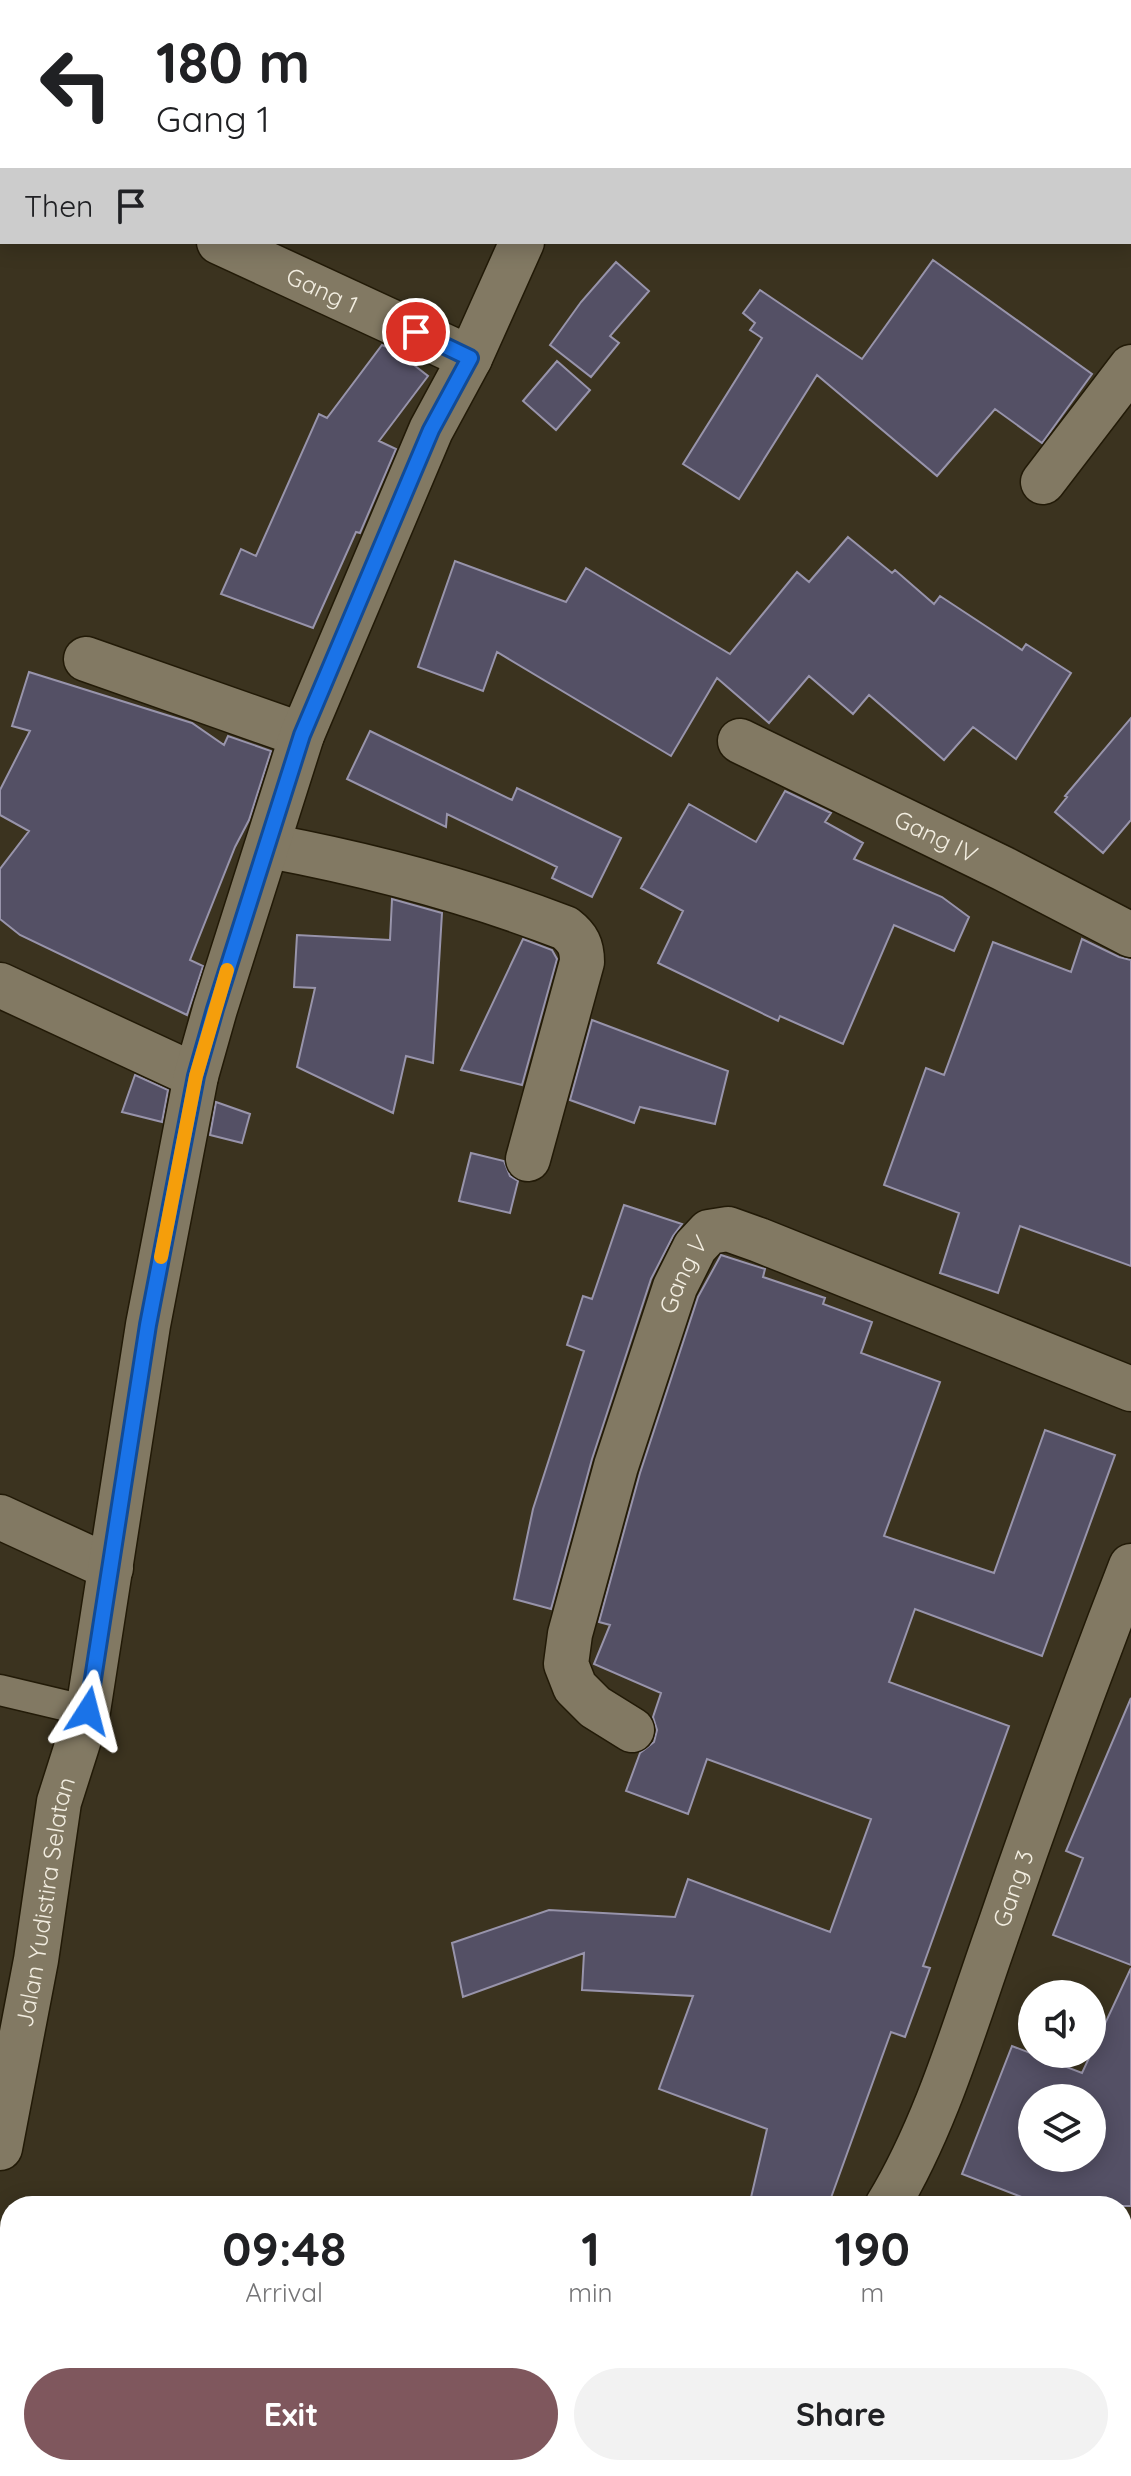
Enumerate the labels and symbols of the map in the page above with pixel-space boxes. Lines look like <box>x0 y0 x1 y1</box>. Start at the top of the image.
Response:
street label: Gang 1 <box>282 260 363 319</box>
pin <box>382 298 450 366</box>
street label: Gang IV <box>890 803 983 869</box>
street label: Gang V <box>652 1228 714 1317</box>
position arrow <box>46 1669 130 1753</box>
street label: Jalan Yudistira Selatan <box>8 1773 81 2030</box>
street label: Gang 3 <box>985 1846 1040 1931</box>

